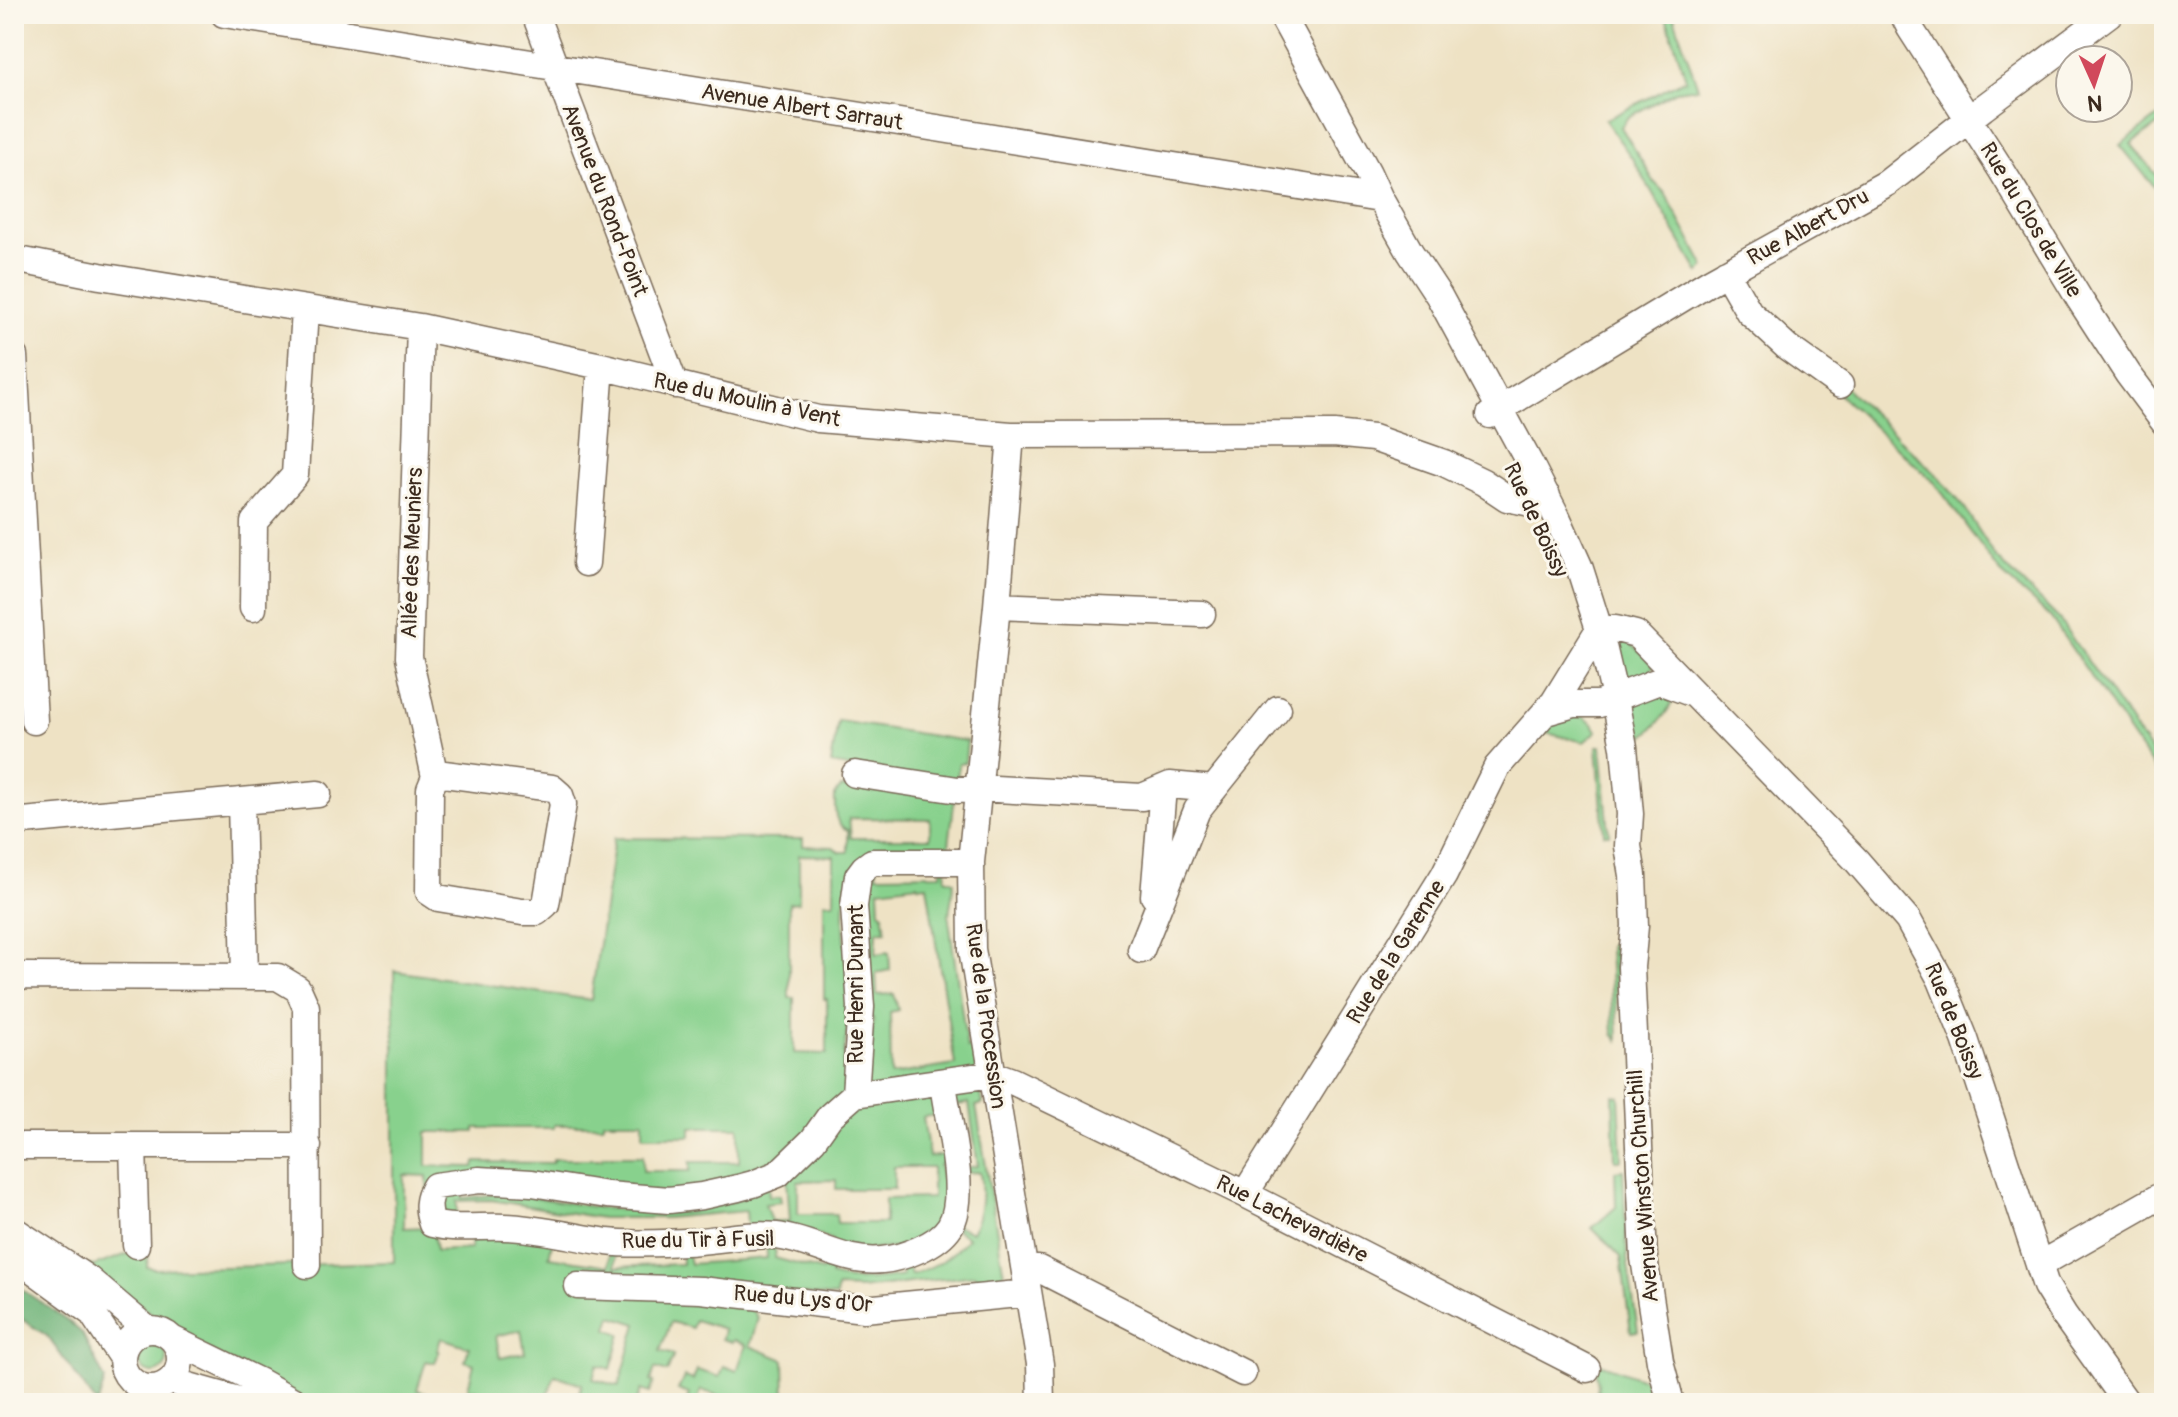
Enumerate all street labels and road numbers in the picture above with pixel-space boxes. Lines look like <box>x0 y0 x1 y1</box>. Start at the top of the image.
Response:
street label: Avenue Albert Sarraut <box>699 77 905 137</box>
street label: Avenue du Rond-Point <box>555 100 655 300</box>
street label: Rue du Clos de Ville <box>1974 137 2088 303</box>
street label: Rue Albert Dru <box>1742 182 1874 272</box>
street label: Rue du Moulin à Vent <box>651 367 843 434</box>
street label: Rue de Boissy <box>1497 458 1575 582</box>
street label: Allée des Meuniers <box>395 467 429 639</box>
street label: Rue de la Garenne <box>1340 875 1452 1029</box>
street label: Rue Henri Dunant <box>842 904 870 1064</box>
street label: Rue de la Procession <box>959 922 1013 1110</box>
street label: Rue de Boissy <box>1918 959 1990 1083</box>
street label: Avenue Winston Churchill <box>1621 1069 1665 1303</box>
street label: Rue Lachevardière <box>1211 1169 1373 1269</box>
street label: Rue du Tir à Fusil <box>621 1225 775 1255</box>
street label: Rue du Lys d'Or <box>732 1279 874 1319</box>

